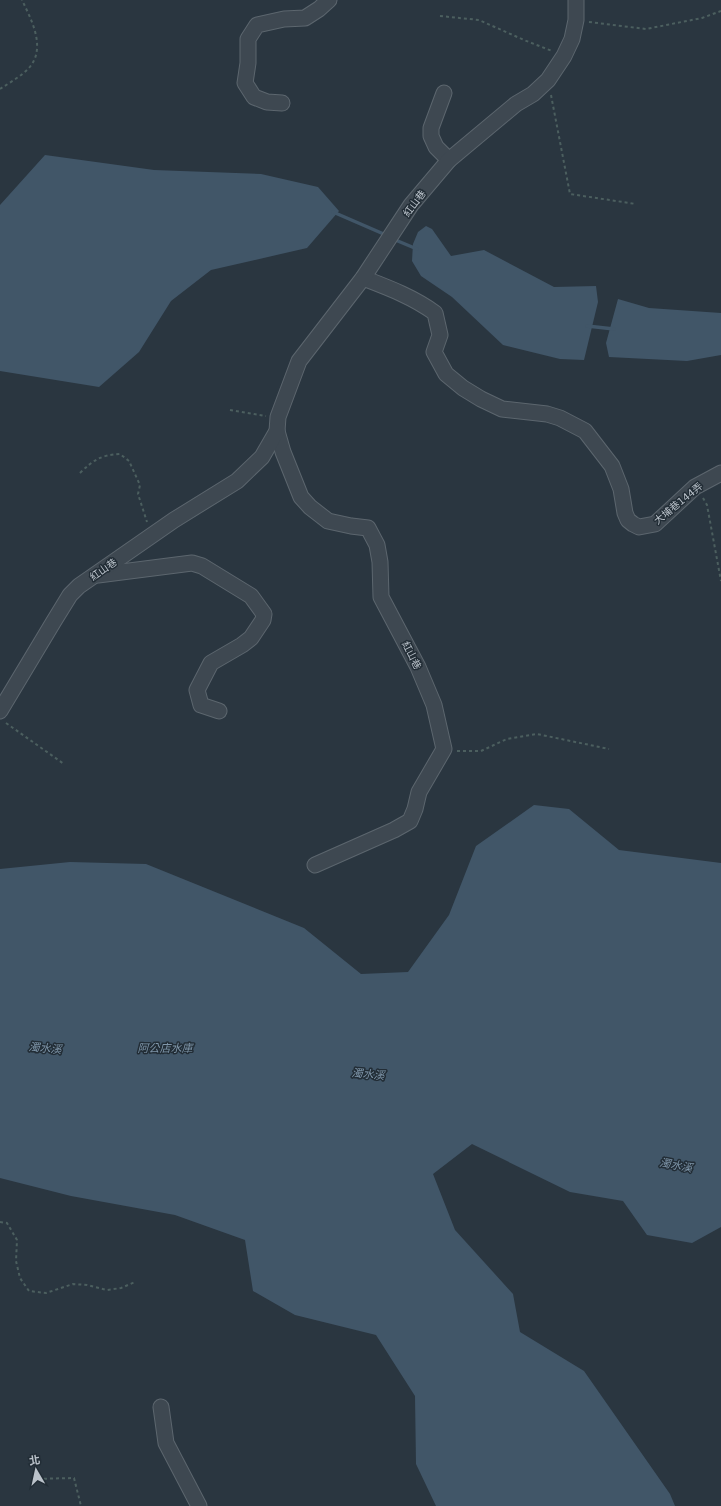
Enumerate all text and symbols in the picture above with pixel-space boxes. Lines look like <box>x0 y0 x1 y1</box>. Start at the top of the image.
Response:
street label: 紅山巷 <box>401 188 428 219</box>
street label: 大埔巷144弄 <box>652 481 705 526</box>
street label: 紅山巷 <box>88 556 119 583</box>
street label: 紅山巷 <box>400 639 423 671</box>
water label: 濁水溪 <box>28 1041 64 1057</box>
water label: 阿公店水庫 <box>138 1042 194 1055</box>
water label: 濁水溪 <box>351 1067 387 1083</box>
water label: 濁水溪 <box>659 1156 695 1175</box>
north arrow <box>16 1450 56 1490</box>
text: 北 <box>28 1453 41 1468</box>

